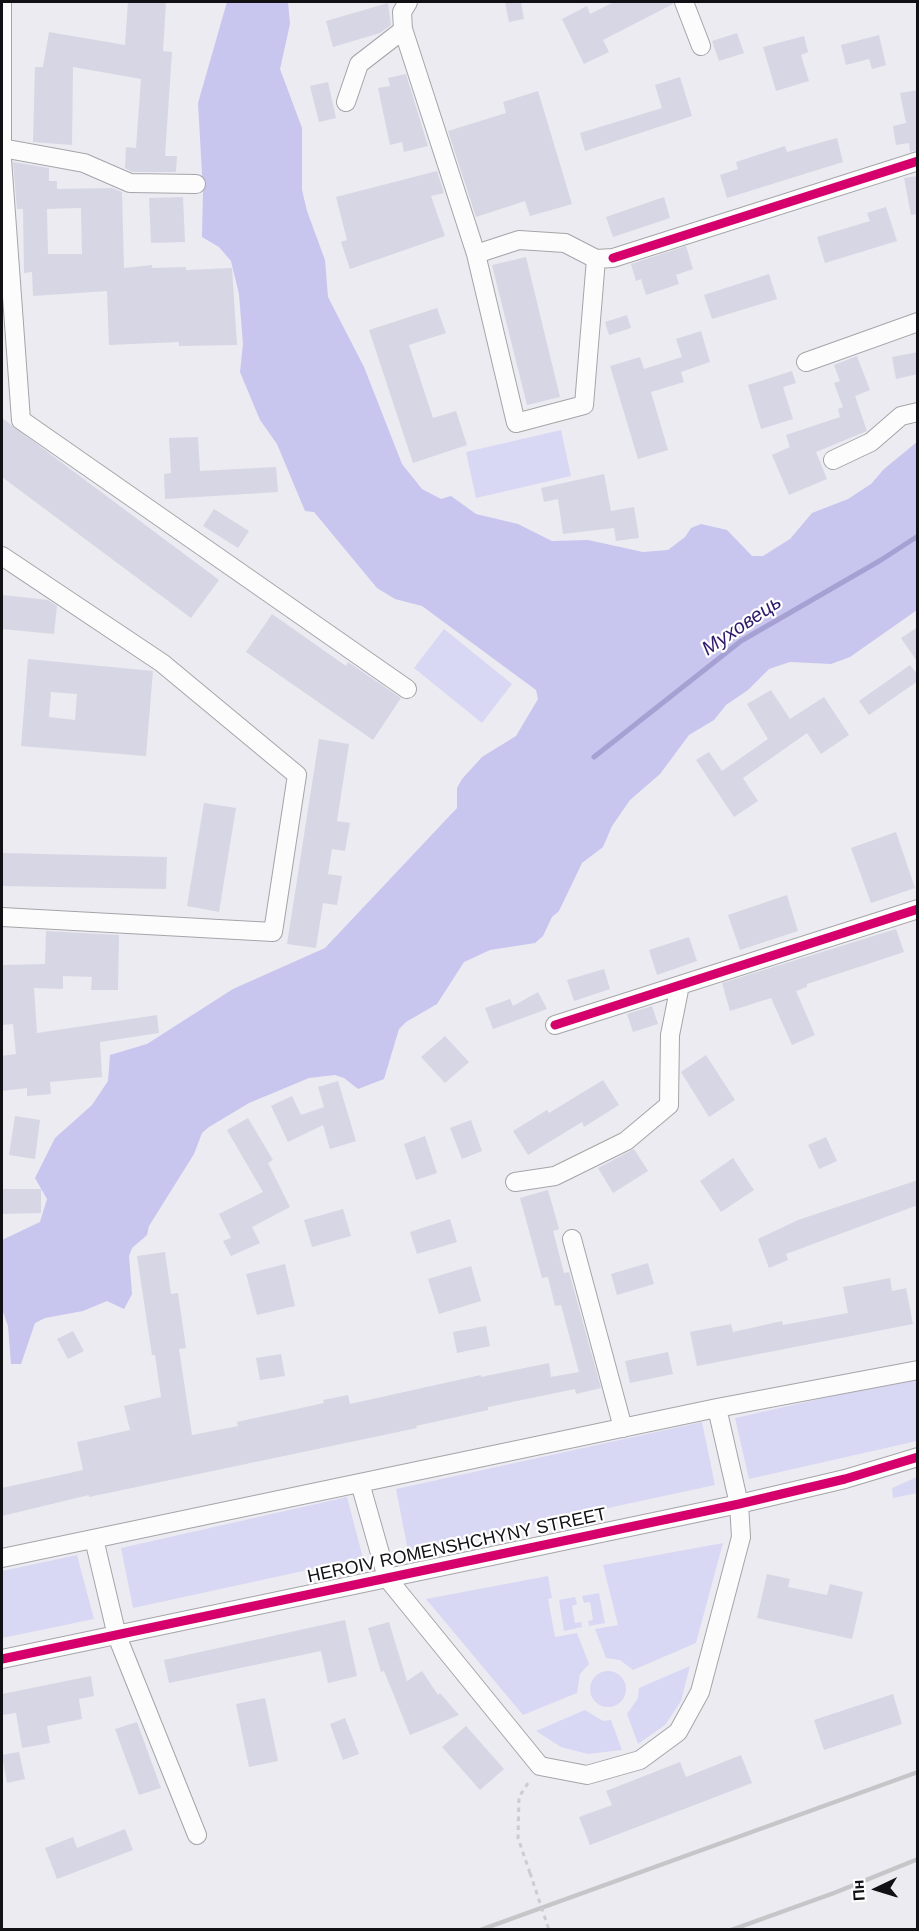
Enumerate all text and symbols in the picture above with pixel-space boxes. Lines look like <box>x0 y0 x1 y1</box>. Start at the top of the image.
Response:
water label: Муховець <box>698 591 786 661</box>
street label: HEROIV ROMENSHCHYNY STREET <box>306 1504 608 1588</box>
north arrow <box>847 1859 907 1919</box>
text: Пн <box>849 1879 868 1901</box>

